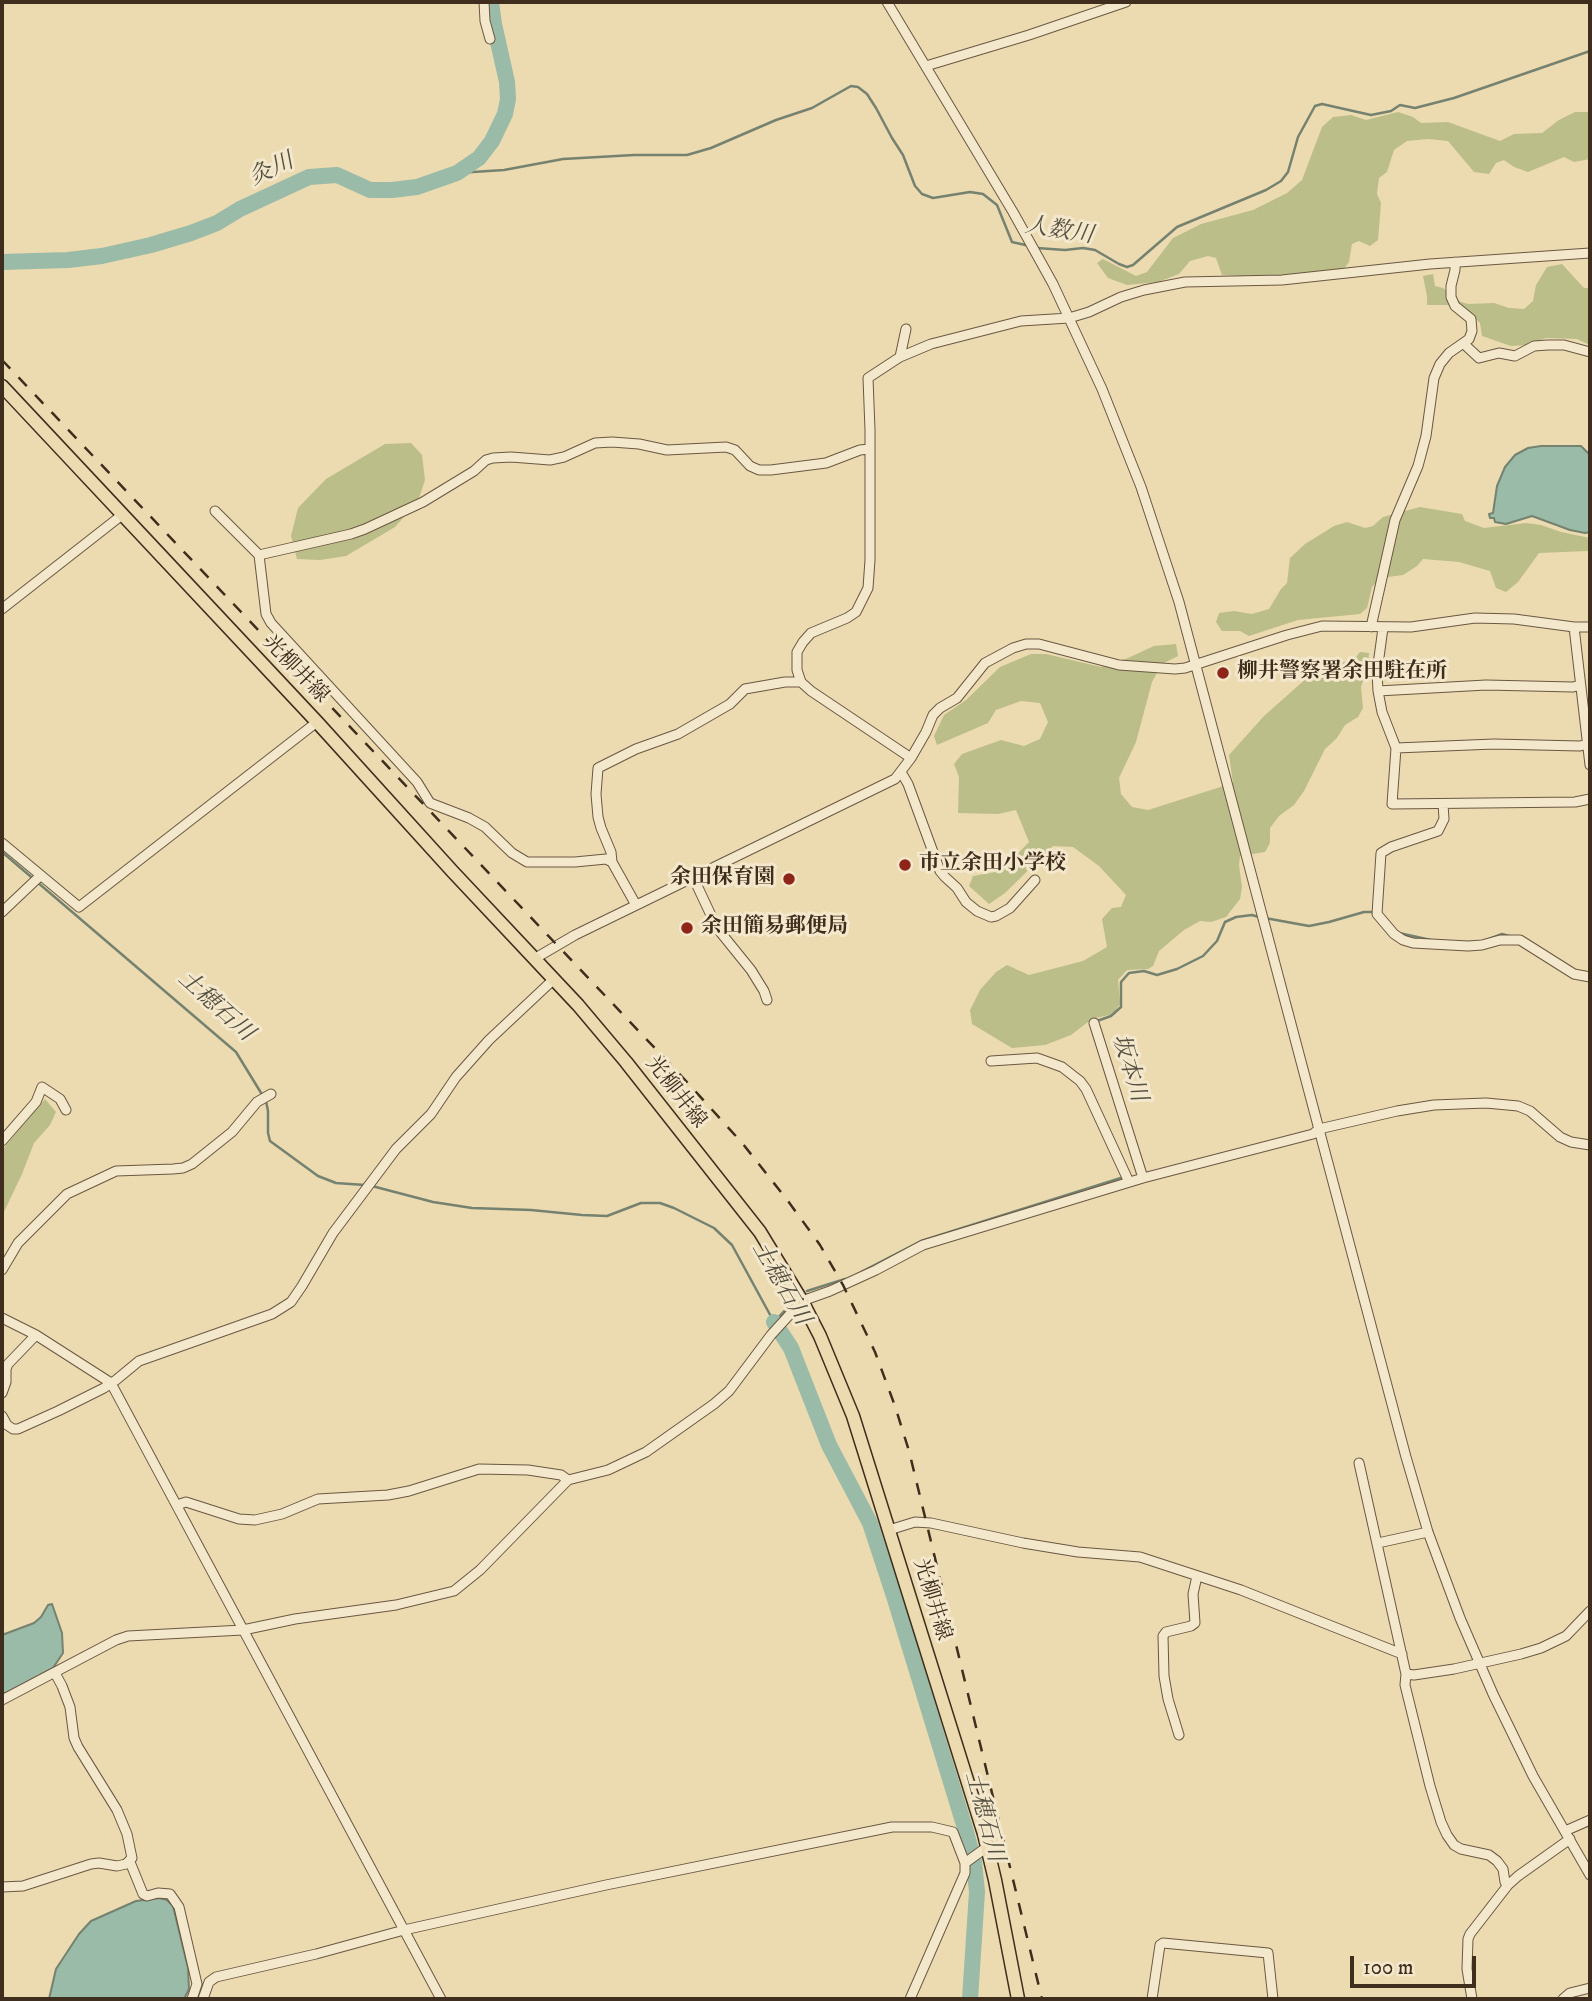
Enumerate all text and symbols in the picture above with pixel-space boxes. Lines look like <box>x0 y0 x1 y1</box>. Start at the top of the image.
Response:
water label: 灸川 <box>245 149 299 193</box>
water label: 人数川 <box>1023 213 1095 251</box>
street label: 光柳井線 <box>257 631 333 709</box>
place label: 柳井警察署余田駐在所 <box>1237 660 1447 686</box>
marker: 柳井警察署余田駐在所 <box>1215 665 1231 681</box>
place label: 市立余田小学校 <box>919 852 1066 878</box>
marker: 市立余田小学校 <box>897 857 913 873</box>
place label: 余田保育園 <box>670 866 775 892</box>
marker: 余田保育園 <box>781 871 797 887</box>
place label: 余田簡易郵便局 <box>701 915 848 941</box>
marker: 余田簡易郵便局 <box>679 920 695 936</box>
water label: 土穂石川 <box>172 966 258 1048</box>
water label: 坂本川 <box>1105 1031 1151 1105</box>
street label: 光柳井線 <box>639 1052 711 1134</box>
water label: 土穂石川 <box>745 1237 815 1331</box>
street label: 光柳井線 <box>907 1556 955 1644</box>
water label: 土穂石川 <box>958 1769 1008 1865</box>
scale bar <box>1354 1941 1480 1985</box>
text: 100 m <box>1363 1955 1414 1981</box>

